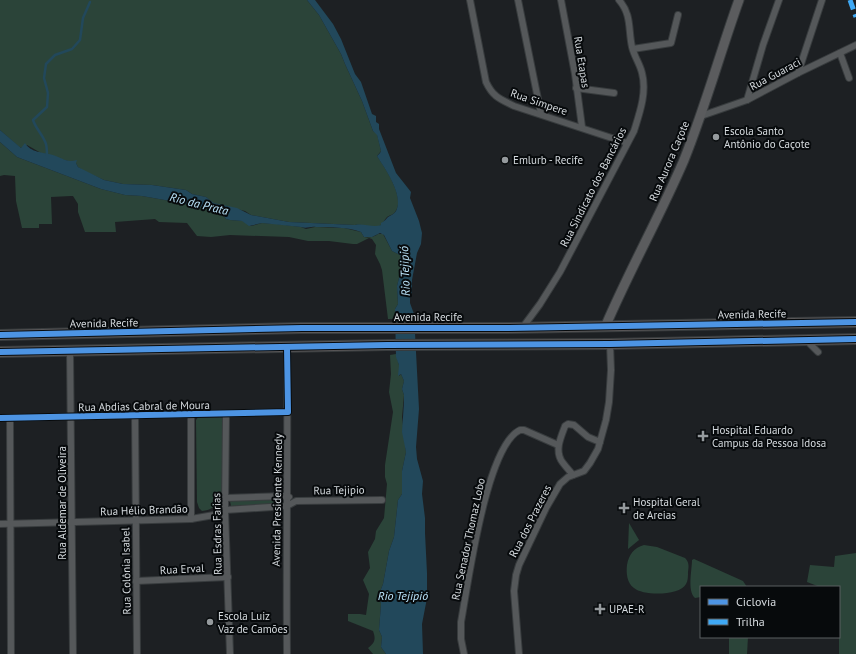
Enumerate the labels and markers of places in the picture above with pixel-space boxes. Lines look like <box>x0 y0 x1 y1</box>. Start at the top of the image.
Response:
place label: Escola Santo Antônio do Caçote <box>724 124 810 151</box>
marker: Escola Santo Antônio do Caçote <box>711 132 721 142</box>
place label: Emlurb - Recife <box>513 153 584 167</box>
marker: Emlurb - Recife <box>500 155 510 165</box>
place label: Hospital Eduardo Campus da Pessoa Idosa <box>712 423 826 450</box>
marker: Hospital Eduardo Campus da Pessoa Idosa <box>697 430 709 442</box>
place label: Hospital Geral de Areias <box>633 495 701 522</box>
marker: Hospital Geral de Areias <box>618 502 630 514</box>
place label: UPAE-R <box>609 602 645 616</box>
marker: UPAE-R <box>594 603 606 615</box>
place label: Escola Luiz Vaz de Camões <box>217 609 288 636</box>
marker: Escola Luiz Vaz de Camões <box>205 617 215 627</box>

